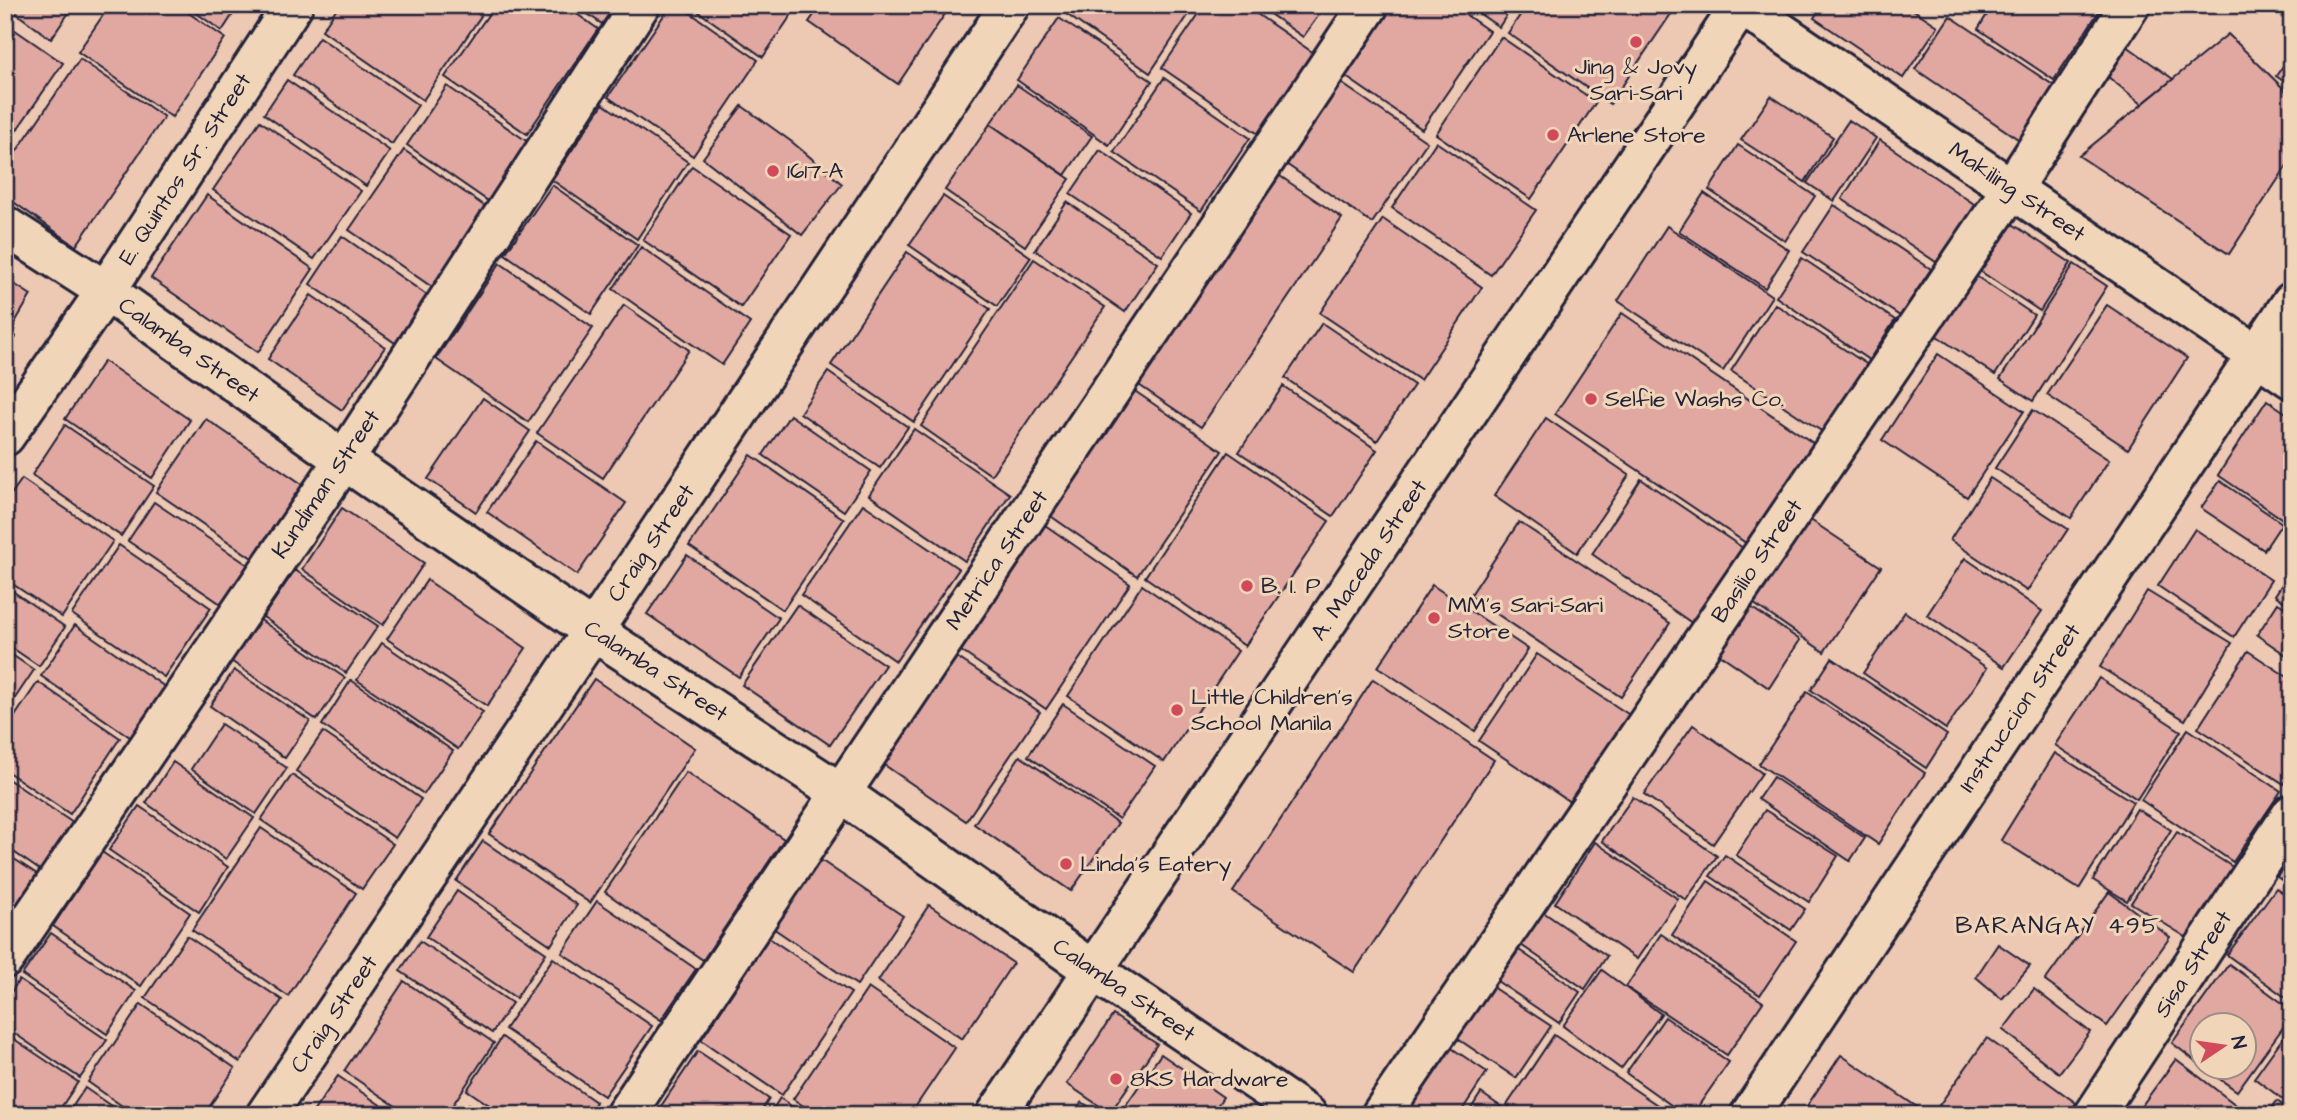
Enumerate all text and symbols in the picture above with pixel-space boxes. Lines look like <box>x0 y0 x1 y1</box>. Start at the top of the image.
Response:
marker: Jing & Jovy Sari-Sari <box>1628 34 1644 50</box>
place label: Jing & Jovy Sari-Sari <box>1575 51 1698 109</box>
street label: E. Quintos Sr. Street <box>111 66 260 271</box>
place label: Arlene Store <box>1567 119 1706 151</box>
marker: Arlene Store <box>1545 127 1561 143</box>
street label: Makiling Street <box>1942 134 2092 251</box>
place label: 1617-A <box>787 155 844 187</box>
marker: 1617-A <box>765 163 781 179</box>
street label: Calamba Street <box>112 289 267 411</box>
place label: Selfie Washs Co. <box>1605 383 1784 415</box>
marker: Selfie Washs Co. <box>1583 391 1599 407</box>
street label: Kundiman Street <box>264 402 388 565</box>
street label: A. Maceda Street <box>1303 472 1435 647</box>
street label: Craig Street <box>600 477 704 609</box>
street label: Metrica Street <box>938 483 1056 637</box>
street label: Basilio Street <box>1704 492 1811 629</box>
place label: B. I. P <box>1261 570 1321 602</box>
marker: B. I. P <box>1239 578 1255 594</box>
place label: MM's Sari-Sari Store <box>1448 589 1603 647</box>
marker: MM's Sari-Sari Store <box>1426 610 1442 626</box>
street label: Calamba Street <box>578 612 735 730</box>
street label: Instruccion Street <box>1952 617 2089 799</box>
place label: Little Children's School Manila <box>1191 681 1353 739</box>
marker: Little Children's School Manila <box>1169 702 1185 718</box>
place label: Linda's Eatery <box>1080 848 1232 881</box>
marker: Linda's Eatery <box>1058 856 1074 872</box>
street label: Sisa Street <box>2146 904 2240 1024</box>
district label: BARANGAY 495 <box>1955 909 2161 943</box>
street label: Calamba Street <box>1046 930 1202 1050</box>
street label: Craig Street <box>283 948 387 1080</box>
north arrow <box>2188 1012 2258 1082</box>
text: N <box>2224 1034 2253 1051</box>
place label: 8KS Hardware <box>1130 1063 1288 1095</box>
marker: 8KS Hardware <box>1108 1071 1124 1087</box>

